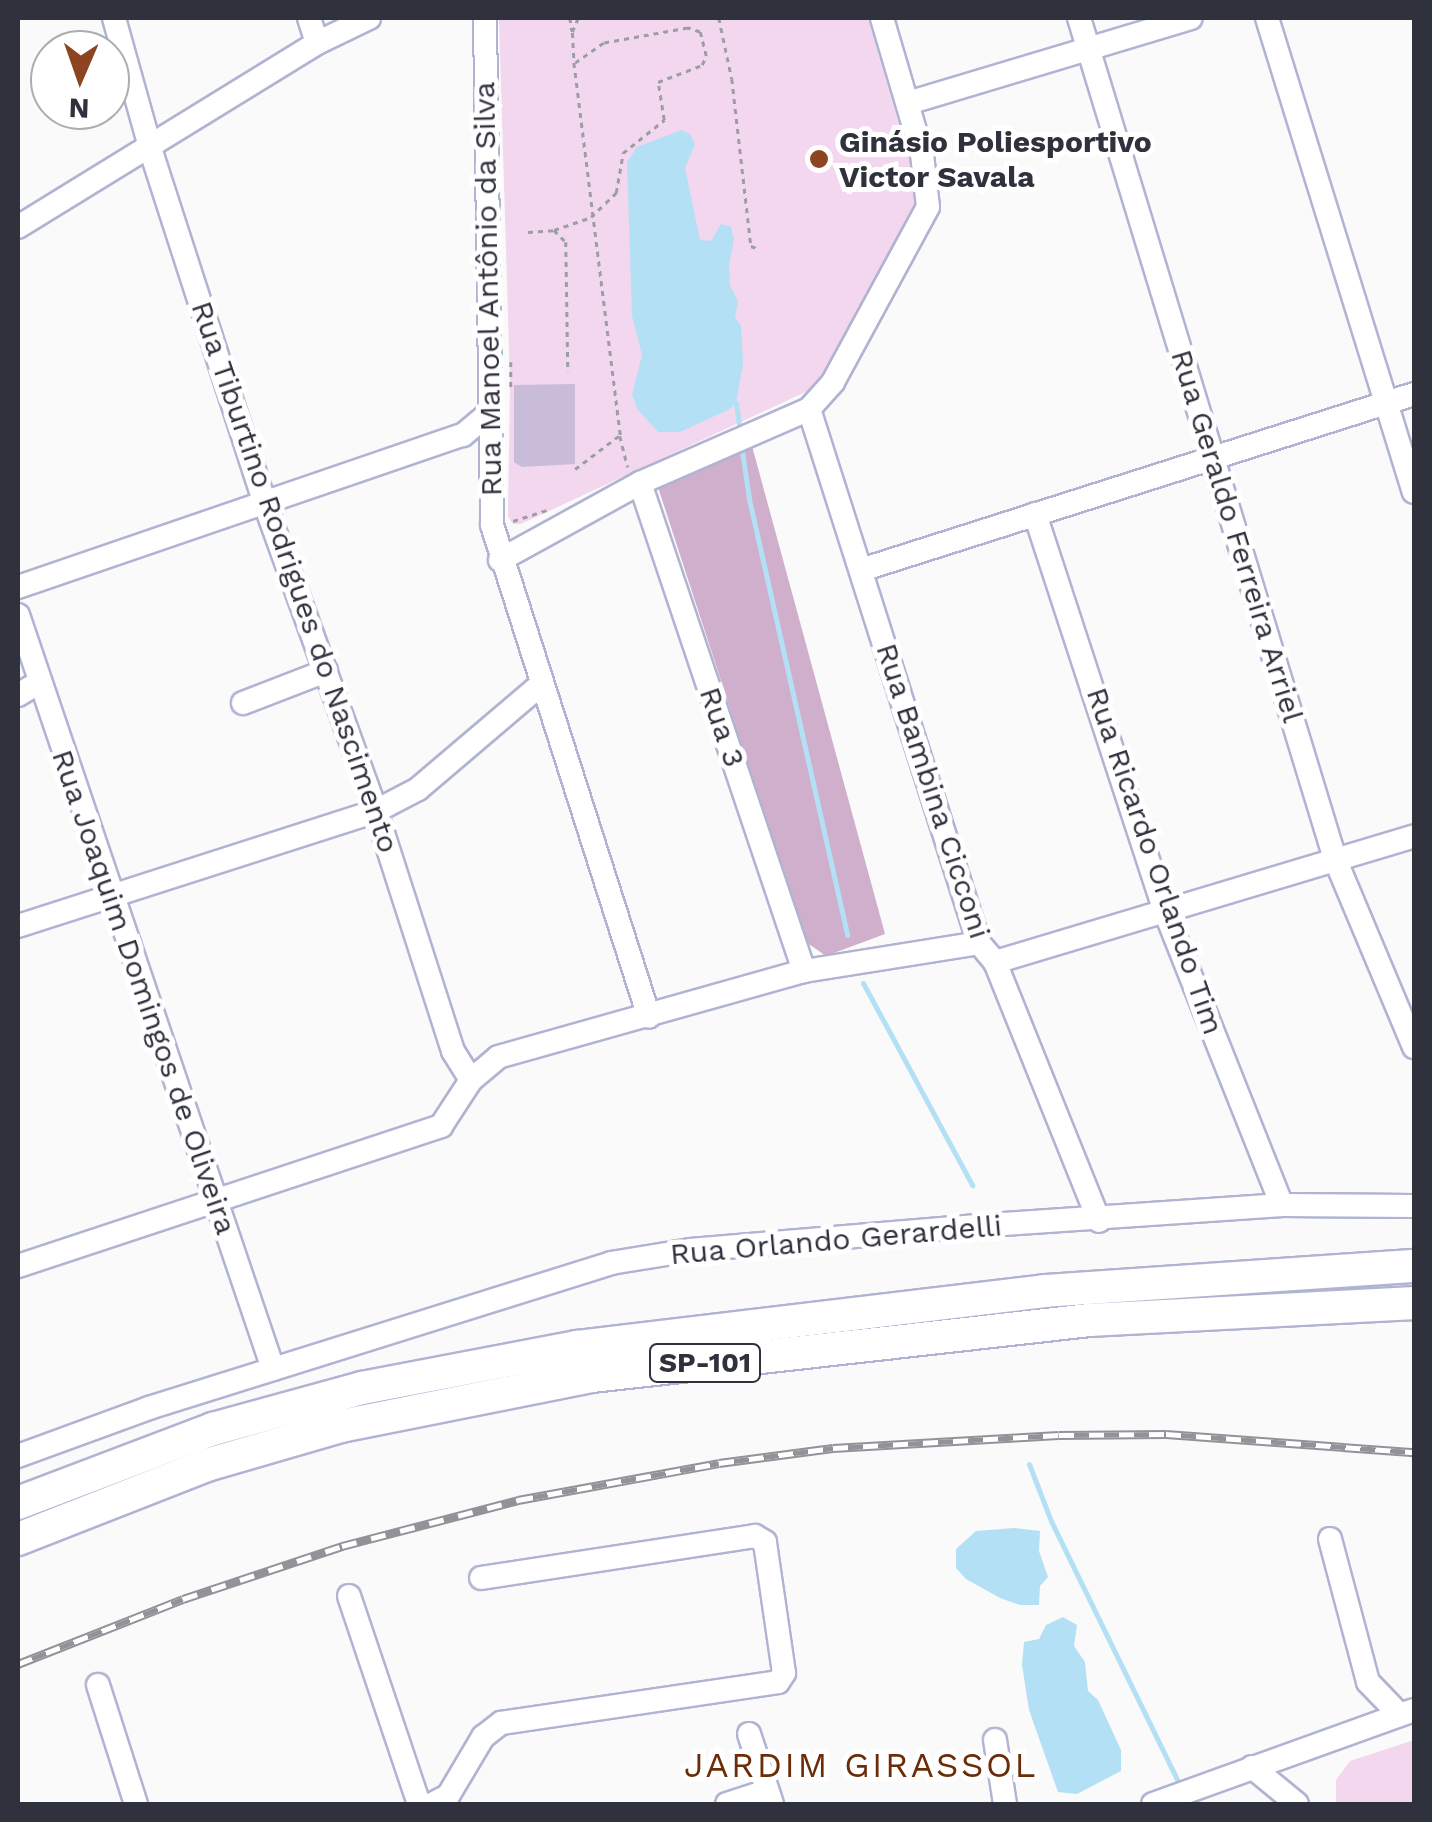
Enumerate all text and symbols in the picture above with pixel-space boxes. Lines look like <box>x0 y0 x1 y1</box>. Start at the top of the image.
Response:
north arrow <box>30 30 130 130</box>
street label: Rua Manoel Antônio da Silva <box>466 80 510 498</box>
text: N <box>68 92 90 125</box>
place label: Ginásio Poliesportivo Victor Savala <box>839 124 1152 194</box>
marker: Ginásio Poliesportivo Victor Savala <box>808 148 830 170</box>
street label: Rua Tiburtino Rodrigues do Nascimento <box>183 296 407 858</box>
street label: Rua Geraldo Ferreira Arriel <box>1163 344 1311 728</box>
street label: Rua Bambina Cicconi <box>868 638 998 944</box>
street label: Rua 3 <box>691 682 753 772</box>
street label: Rua Ricardo Orlando Tim <box>1078 682 1232 1040</box>
street label: Rua Joaquim Domingos de Oliveira <box>44 744 244 1240</box>
street label: Rua Orlando Gerardelli <box>668 1208 1004 1272</box>
road number: SP-101 <box>648 1340 762 1386</box>
district label: JARDIM GIRASSOL <box>684 1744 1038 1786</box>

